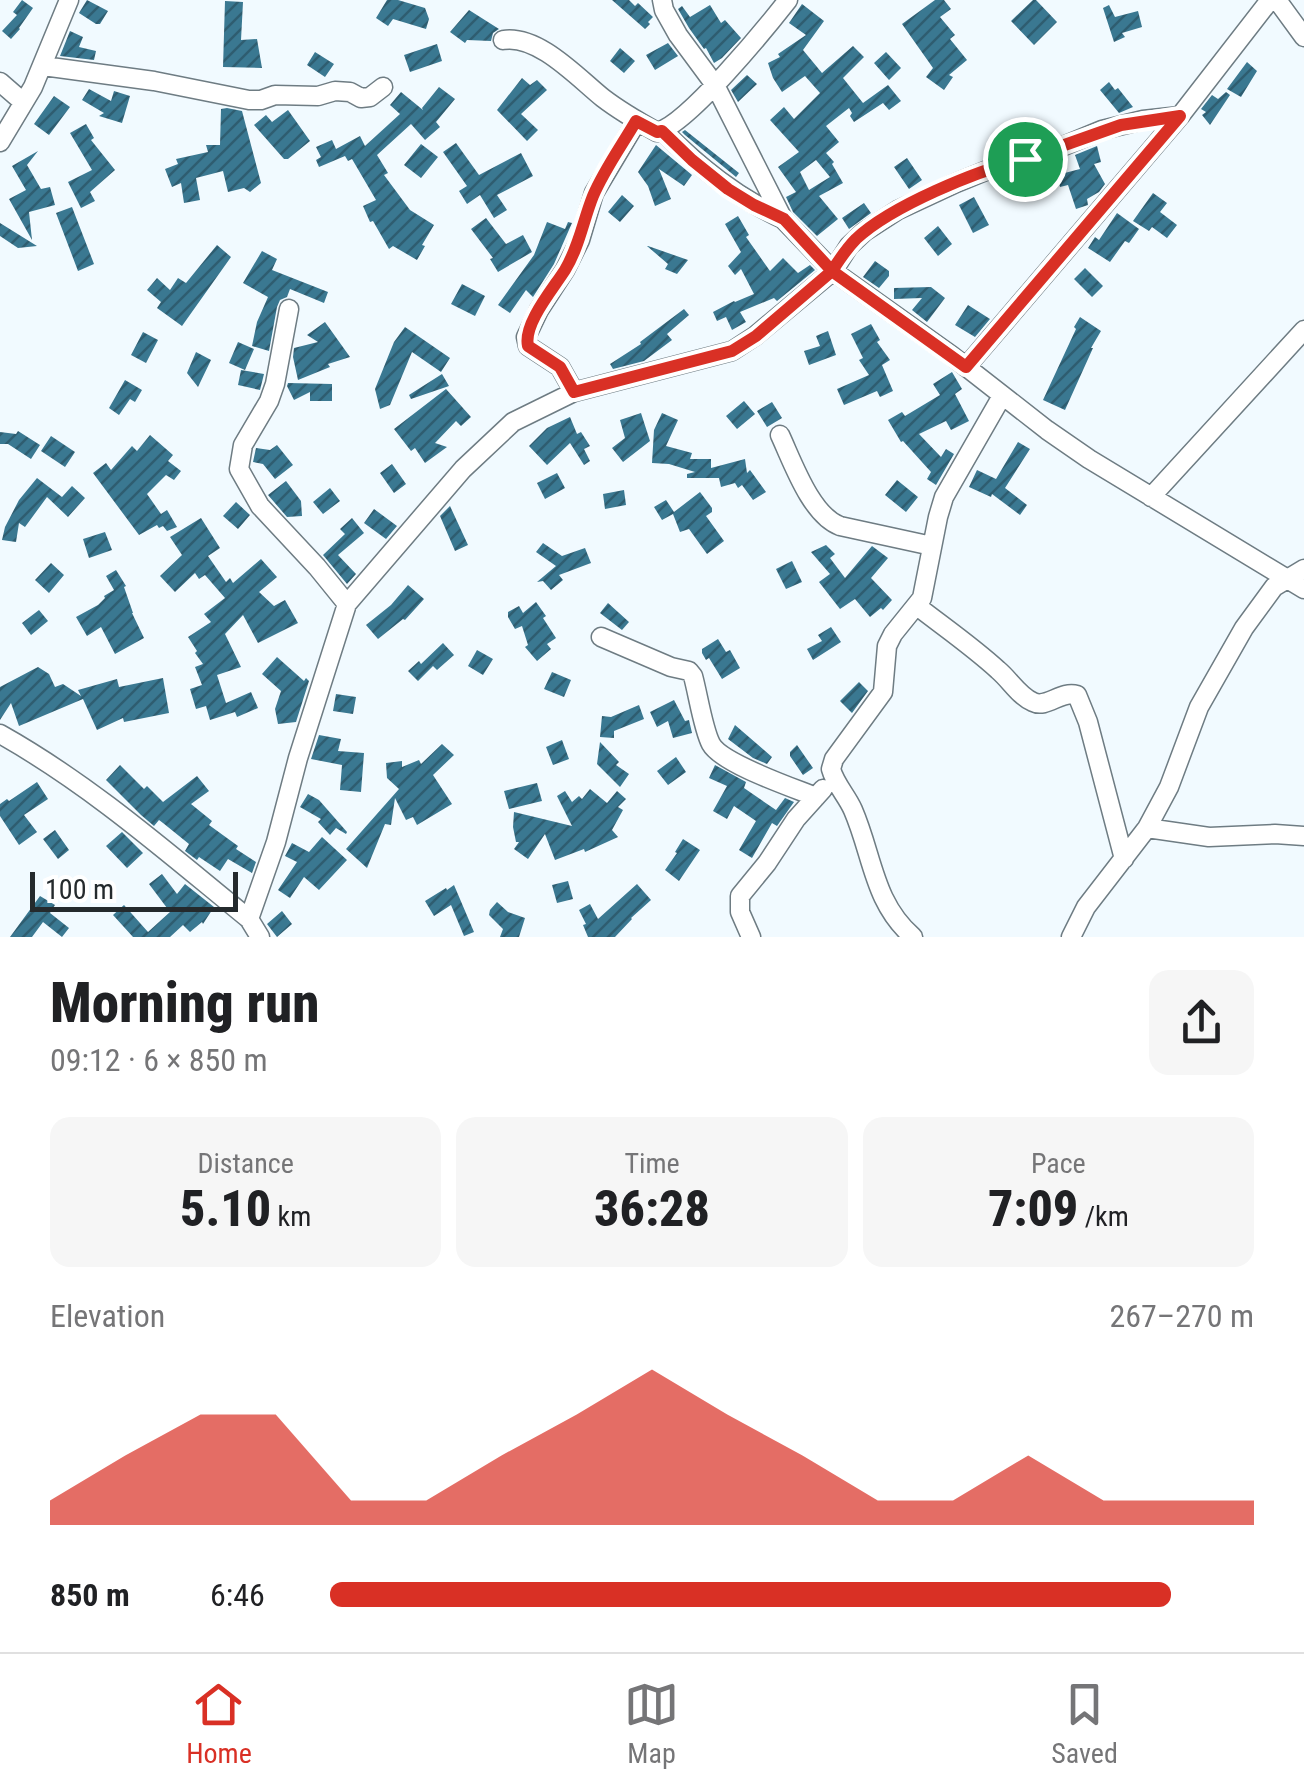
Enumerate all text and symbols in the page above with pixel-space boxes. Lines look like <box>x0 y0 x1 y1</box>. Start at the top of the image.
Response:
pin <box>983 117 1068 202</box>
icon: arrive <box>998 132 1053 187</box>
scale bar <box>30 867 238 911</box>
text: 100 m <box>45 873 114 906</box>
button: share <box>1149 970 1254 1075</box>
text: Morning run <box>50 971 319 1035</box>
text: 09:12 · 6 × 850 m <box>50 1041 268 1079</box>
text: Distance <box>197 1147 294 1180</box>
text: Time <box>624 1147 680 1180</box>
text: Pace <box>1031 1147 1086 1180</box>
text: 5.10 <box>180 1180 271 1238</box>
text: 36:28 <box>594 1180 710 1238</box>
text: 7:09 <box>988 1180 1078 1238</box>
text: km <box>271 1200 311 1233</box>
text: /km <box>1078 1200 1129 1233</box>
text: Elevation <box>50 1297 165 1335</box>
text: 267–270 m <box>1109 1297 1254 1335</box>
text: 850 m <box>50 1576 130 1614</box>
text: 6:46 <box>210 1576 265 1614</box>
tab: Home <box>186 1677 252 1770</box>
tab: Map <box>624 1677 679 1770</box>
tab: Saved <box>1051 1677 1118 1770</box>

